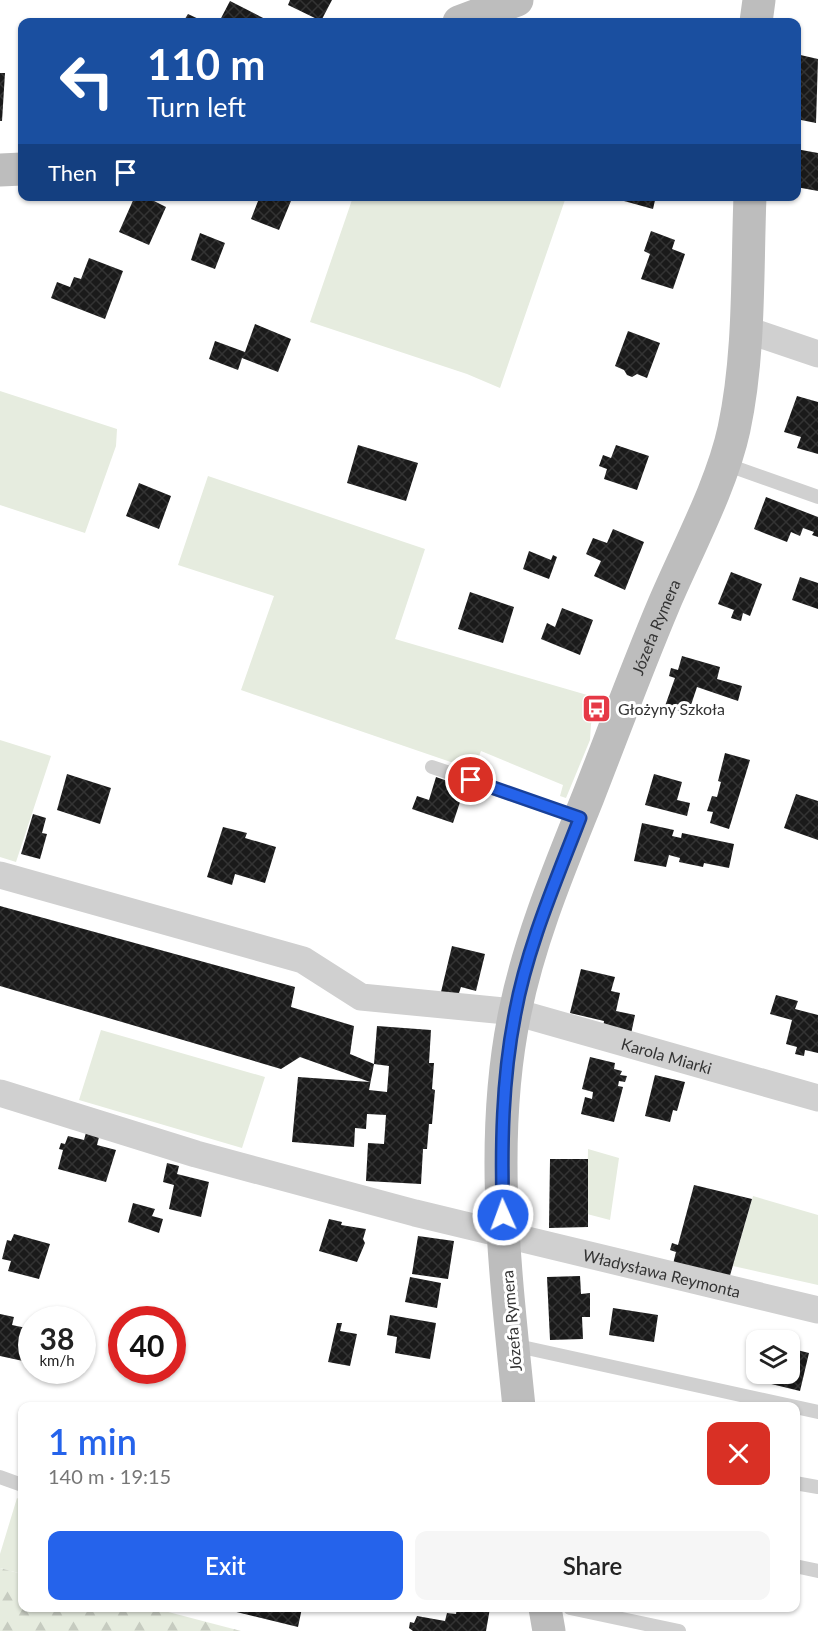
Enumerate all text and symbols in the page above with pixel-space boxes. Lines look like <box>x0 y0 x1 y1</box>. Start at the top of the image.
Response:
text: 110 m <box>147 39 265 89</box>
icon: left <box>48 42 126 120</box>
text: Turn left <box>147 90 246 123</box>
icon: arrive <box>109 156 142 189</box>
text: Then <box>48 159 97 186</box>
street label: Józefa Rymera <box>627 576 683 677</box>
bus stop icon: Głożyny Szkoła <box>581 692 613 724</box>
place label: Głożyny Szkoła <box>618 699 725 718</box>
pin <box>445 754 496 805</box>
icon: arrive <box>454 763 487 796</box>
street label: Karola Miarki <box>619 1033 714 1077</box>
position arrow <box>471 1183 535 1247</box>
street label: Władysława Reymonta <box>581 1244 743 1301</box>
street label: Józefa Rymera <box>497 1270 525 1372</box>
speed limit sign: 40 <box>108 1306 186 1384</box>
text: 38 <box>40 1320 74 1356</box>
map controls <box>746 1330 800 1384</box>
button: layers <box>746 1330 800 1384</box>
text: km/h <box>39 1351 75 1369</box>
text: 1 min <box>48 1419 137 1463</box>
button: close <box>707 1422 770 1485</box>
text: 140 m · 19:15 <box>48 1464 171 1488</box>
button: Exit <box>48 1531 403 1600</box>
button: Share <box>415 1531 770 1600</box>

